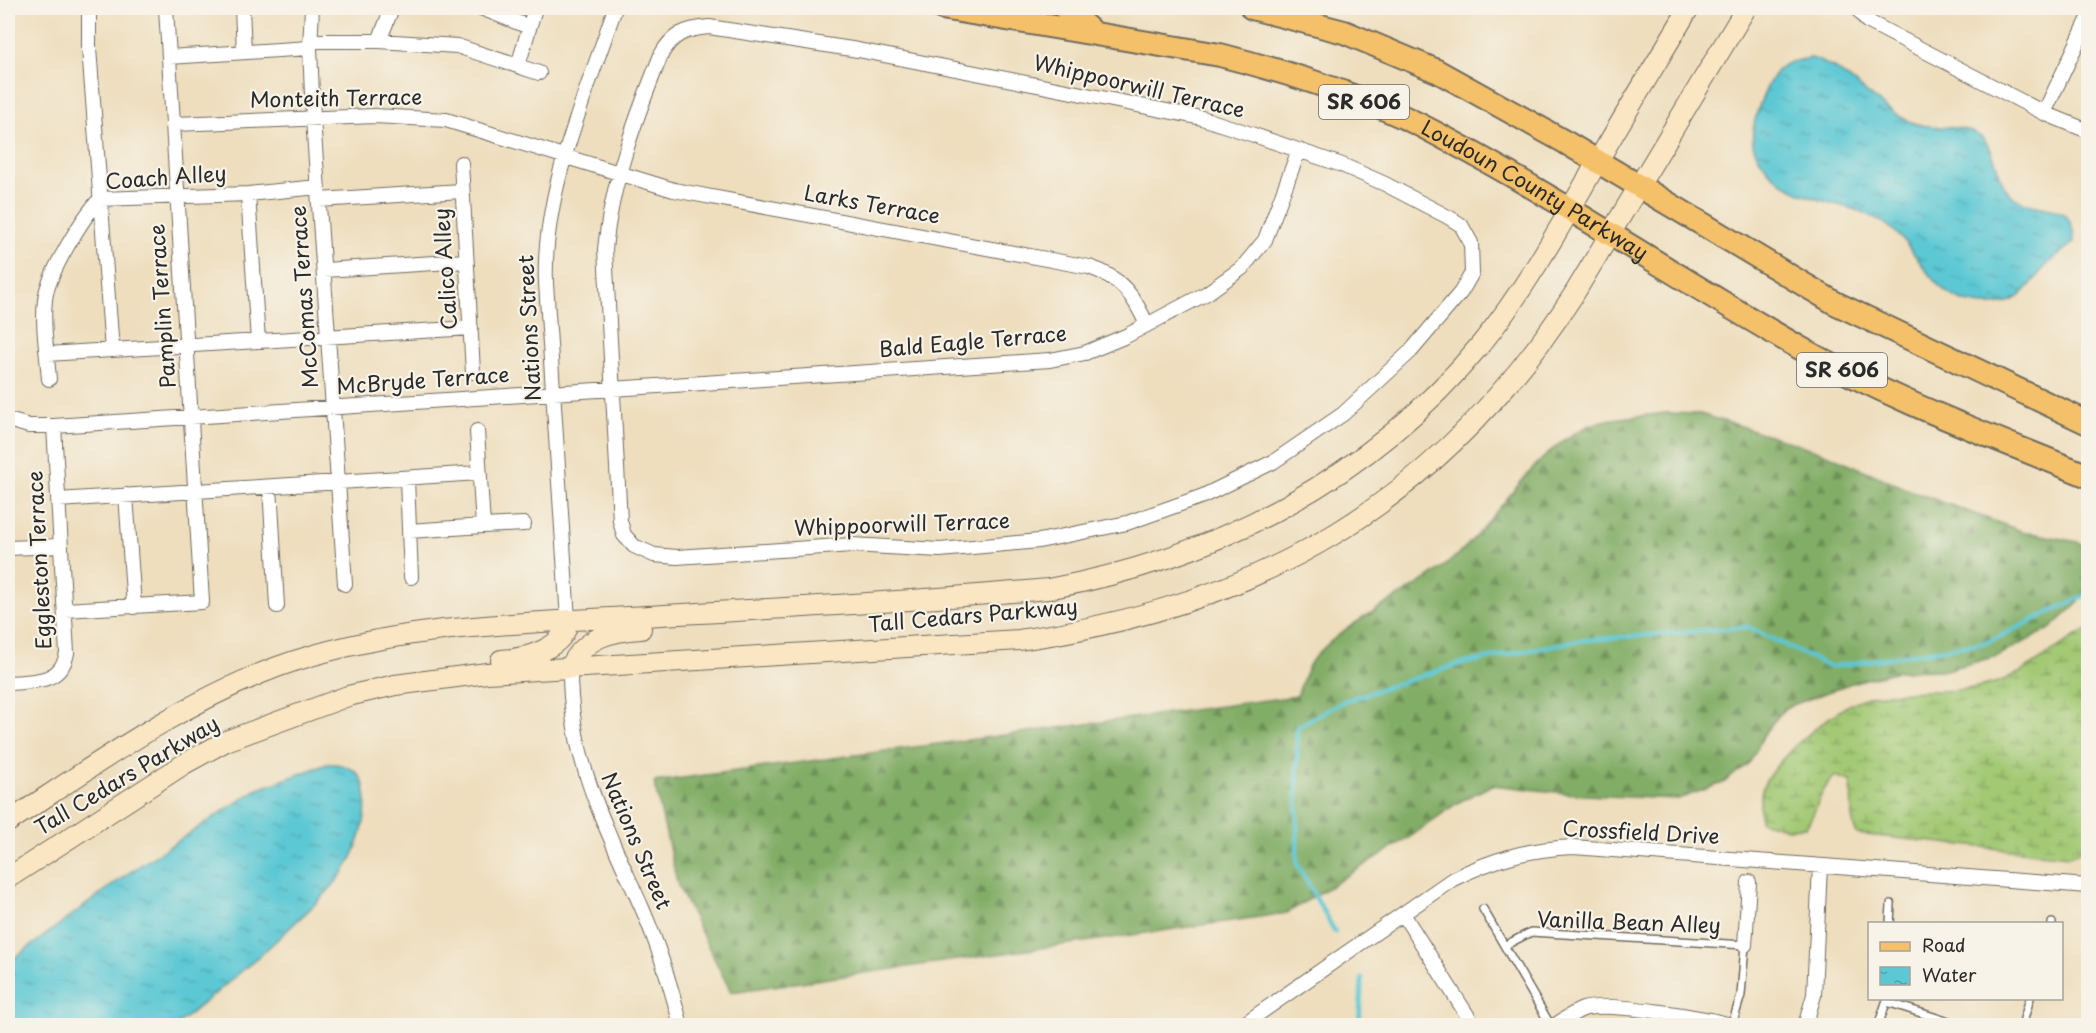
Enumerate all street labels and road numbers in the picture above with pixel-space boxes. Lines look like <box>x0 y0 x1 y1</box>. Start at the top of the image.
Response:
street label: Whippoorwill Terrace <box>1031 45 1248 125</box>
street label: Monteith Terrace <box>249 79 422 115</box>
road number: SR 606 <box>1319 85 1409 119</box>
street label: Loudoun County Parkway <box>1416 110 1655 267</box>
street label: Coach Alley <box>104 156 228 196</box>
street label: Larks Terrace <box>802 175 943 231</box>
street label: McComas Terrace <box>281 205 325 390</box>
street label: Calico Alley <box>424 207 464 331</box>
street label: Pamplin Terrace <box>139 223 183 389</box>
street label: Nations Street <box>508 254 548 402</box>
street label: Bald Eagle Terrace <box>878 316 1068 364</box>
road number: SR 606 <box>1797 353 1887 387</box>
street label: McBryde Terrace <box>335 357 510 401</box>
street label: Eggleston Terrace <box>17 470 59 650</box>
street label: Whippoorwill Terrace <box>793 503 1010 543</box>
street label: Tall Cedars Parkway <box>867 589 1079 639</box>
street label: Tall Cedars Parkway <box>28 706 224 842</box>
street label: Nations Street <box>595 767 681 914</box>
street label: Crossfield Drive <box>1562 811 1721 851</box>
street label: Vanilla Bean Alley <box>1537 902 1722 940</box>

